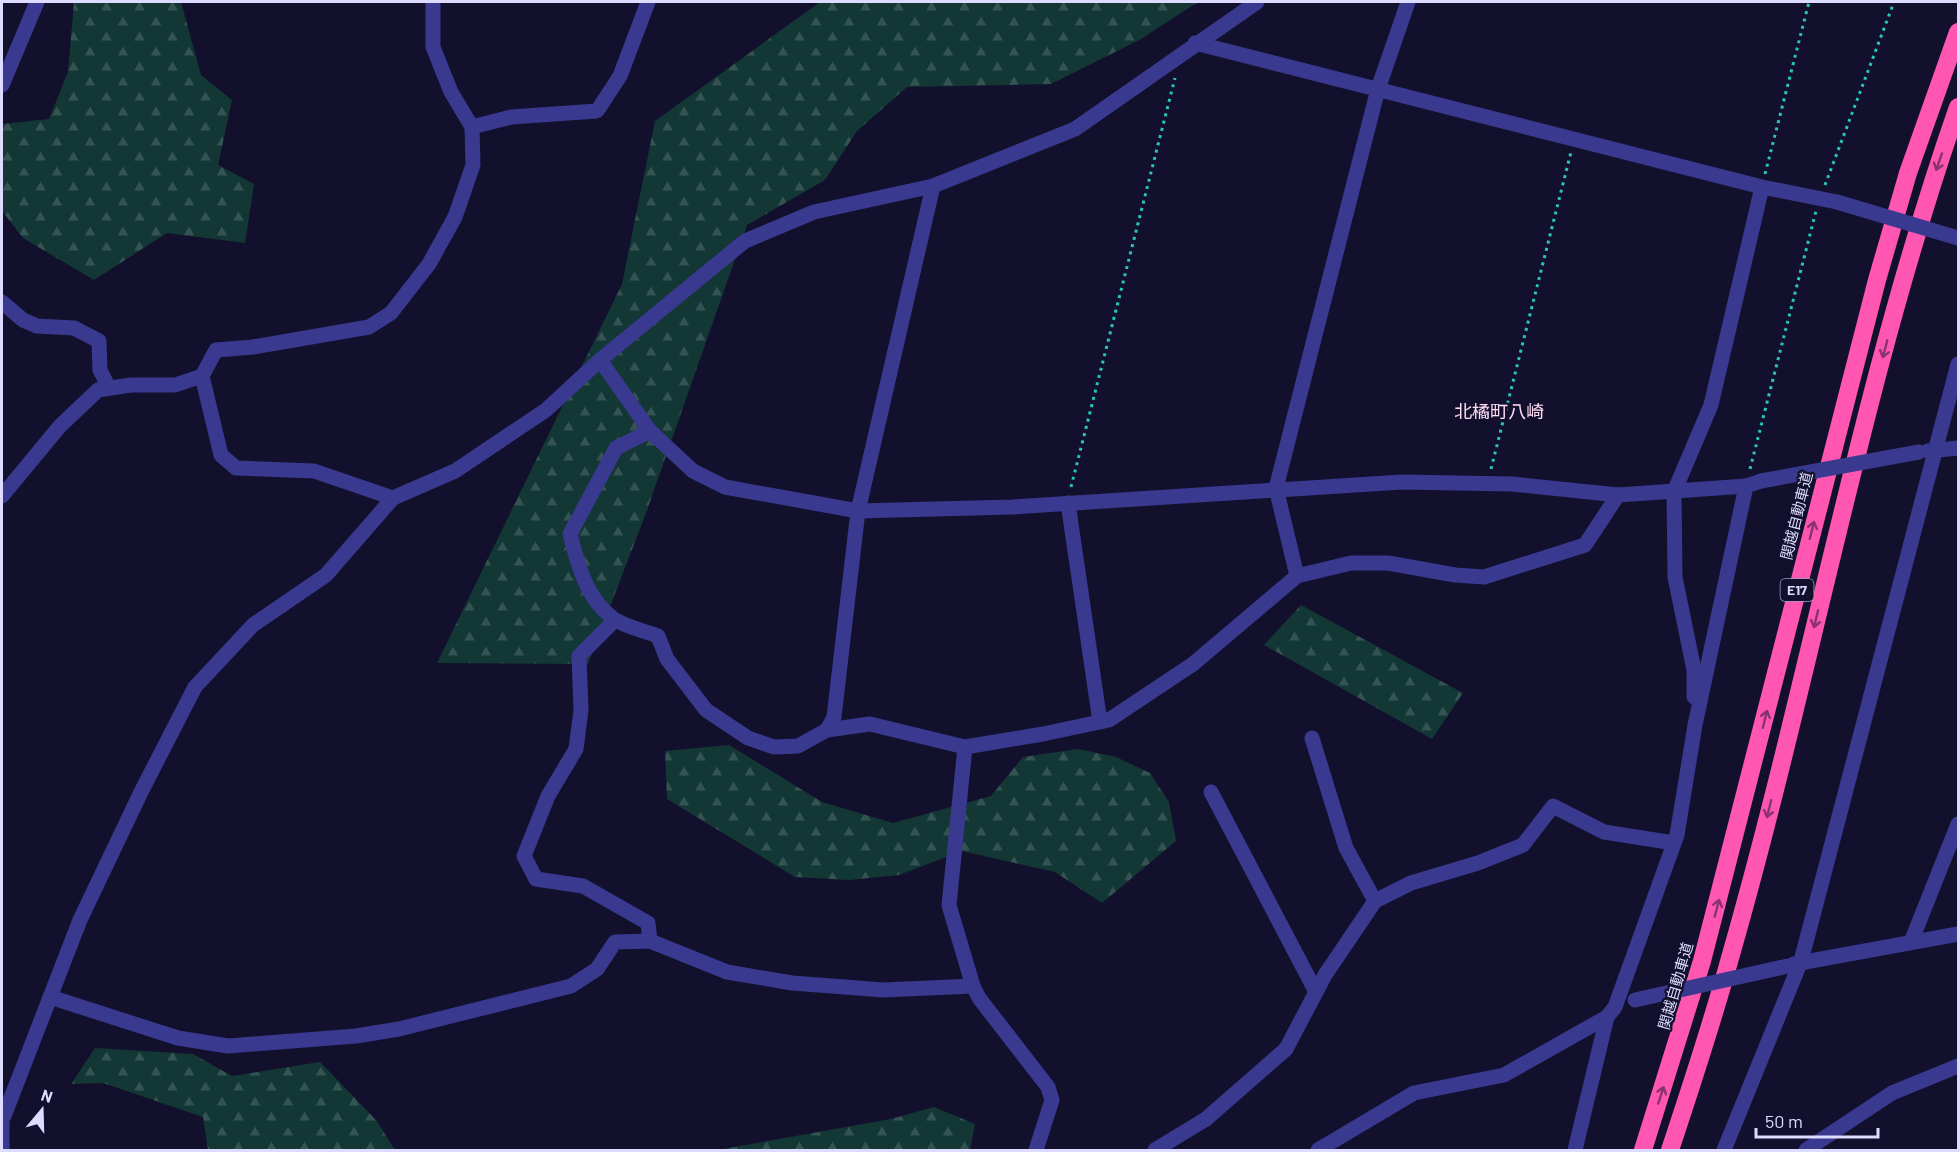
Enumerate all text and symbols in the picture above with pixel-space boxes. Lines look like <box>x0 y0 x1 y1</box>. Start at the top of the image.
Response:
one-way arrow <box>1933 152 1944 171</box>
one-way arrow <box>1878 339 1890 358</box>
district label: 北橘町八崎 <box>1454 400 1544 422</box>
street label: 関越自動車道 <box>1776 470 1816 562</box>
one-way arrow <box>1807 521 1819 540</box>
road number: E17 <box>1780 579 1814 601</box>
one-way arrow <box>1809 609 1821 628</box>
one-way arrow <box>1760 710 1772 729</box>
one-way arrow <box>1763 799 1775 818</box>
one-way arrow <box>1711 899 1723 918</box>
street label: 関越自動車道 <box>1654 940 1696 1031</box>
north arrow <box>12 1080 72 1140</box>
text: N <box>39 1085 55 1106</box>
one-way arrow <box>1656 1086 1667 1105</box>
scale bar <box>1756 1101 1878 1139</box>
text: 50 m <box>1765 1110 1803 1132</box>

